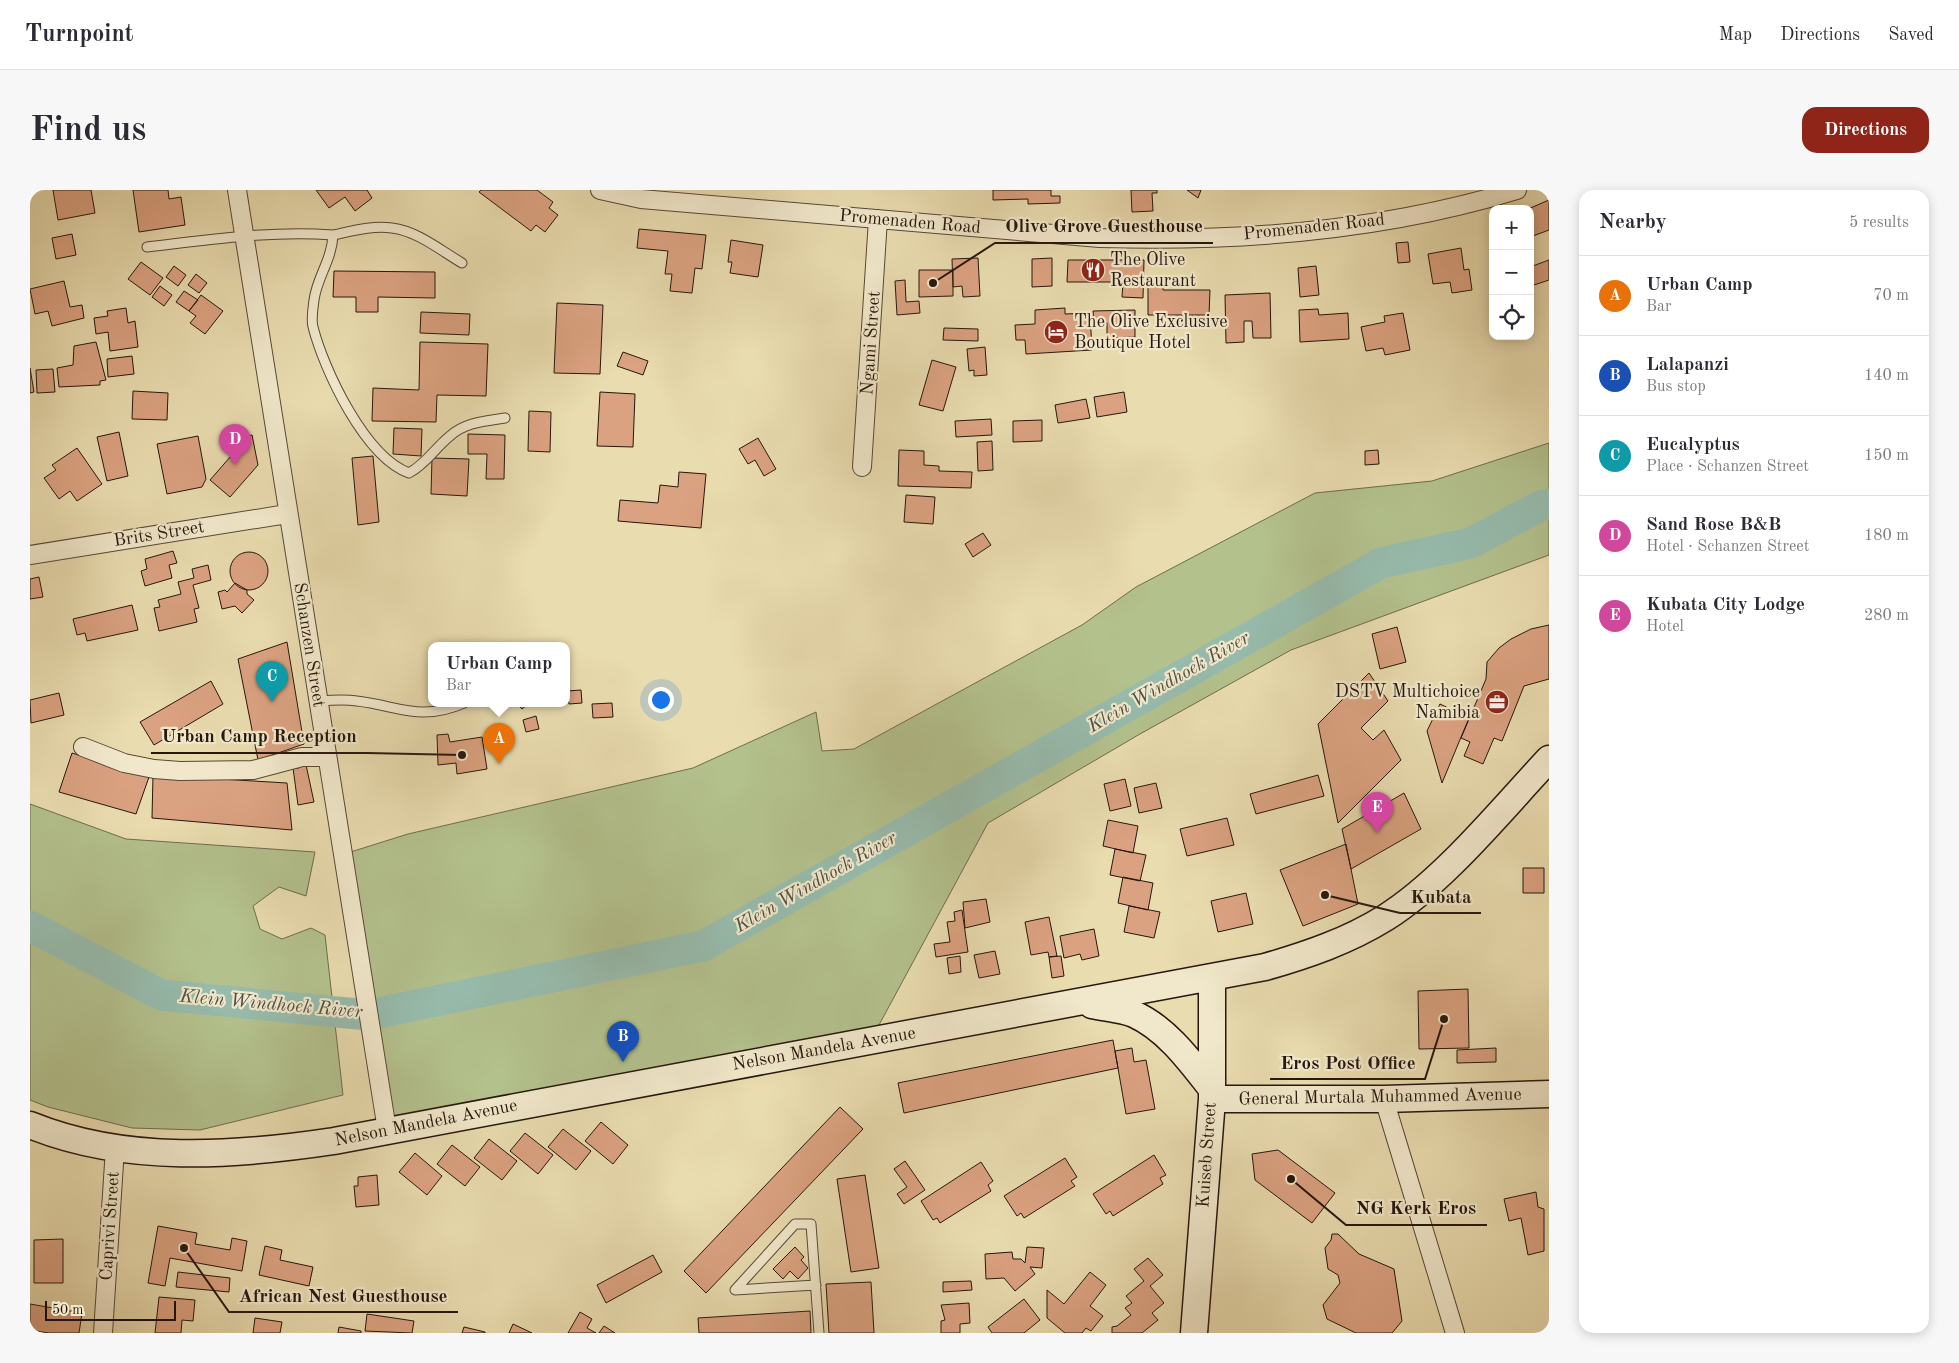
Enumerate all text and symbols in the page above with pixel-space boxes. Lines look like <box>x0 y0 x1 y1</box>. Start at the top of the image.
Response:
text: Turnpoint <box>25 23 133 47</box>
text: Map <box>1719 26 1752 44</box>
text: Directions <box>1780 26 1860 44</box>
text: Saved <box>1888 26 1934 44</box>
button: Directions <box>1802 107 1929 153</box>
text: Find us <box>30 113 146 148</box>
map controls <box>1489 205 1534 340</box>
button: + <box>1489 205 1534 250</box>
street label: Promenaden Road <box>838 207 982 237</box>
callout: Olive Grove Guesthouse <box>995 209 1213 243</box>
street label: Promenaden Road <box>1242 211 1386 243</box>
text: Nearby <box>1599 212 1667 233</box>
text: 5 results <box>1849 215 1909 231</box>
text: Olive Grove Guesthouse <box>1005 218 1203 237</box>
button: − <box>1489 250 1534 295</box>
place label: The Olive Restaurant <box>1110 251 1196 290</box>
restaurant icon: The Olive Restaurant <box>1080 257 1106 283</box>
text: Urban Camp <box>1646 276 1753 295</box>
text: A <box>1609 288 1621 304</box>
text: 70 m <box>1873 288 1909 304</box>
street label: Ngami Street <box>858 290 884 396</box>
button: locate <box>1489 295 1534 340</box>
text: Bar <box>1646 299 1672 315</box>
place label: The Olive Exclusive Boutique Hotel <box>1074 313 1228 352</box>
hotel icon: The Olive Exclusive Boutique Hotel <box>1043 319 1069 345</box>
text: Lalapanzi <box>1646 356 1729 375</box>
text: B <box>1609 368 1621 384</box>
text: 140 m <box>1864 368 1909 384</box>
text: Bus stop <box>1646 379 1706 395</box>
pin: D <box>219 424 251 465</box>
text: Eucalyptus <box>1646 436 1740 455</box>
text: C <box>1610 448 1620 464</box>
text: 150 m <box>1864 448 1909 464</box>
text: Place · Schanzen Street <box>1646 459 1809 475</box>
text: Sand Rose B&B <box>1646 516 1781 535</box>
street label: Brits Street <box>112 518 206 550</box>
text: D <box>1609 528 1621 544</box>
text: 180 m <box>1864 528 1909 544</box>
text: Hotel · Schanzen Street <box>1646 539 1809 555</box>
street label: Schanzen Street <box>290 581 328 709</box>
text: Kubata City Lodge <box>1646 596 1805 615</box>
text: E <box>1609 608 1621 624</box>
text: 280 m <box>1864 608 1909 624</box>
text: Hotel <box>1646 619 1684 635</box>
water label: Klein Windhoek River <box>1084 629 1254 738</box>
popup <box>428 642 570 707</box>
text: Urban Camp <box>446 655 552 674</box>
pin: C <box>256 661 288 702</box>
text: Bar <box>446 678 471 694</box>
place label: DSTV Multichoice Namibia <box>1335 683 1480 722</box>
your location <box>648 687 674 713</box>
office icon: DSTV Multichoice Namibia <box>1484 689 1510 715</box>
callout: Urban Camp Reception <box>151 719 367 753</box>
pin: A <box>483 723 515 764</box>
text: Urban Camp Reception <box>161 728 357 747</box>
pin: E <box>1361 792 1393 833</box>
water label: Klein Windhoek River <box>731 829 901 938</box>
callout: Kubata <box>1400 879 1481 913</box>
text: Kubata <box>1410 889 1472 908</box>
water label: Klein Windhoek River <box>178 987 364 1023</box>
pin: B <box>607 1021 639 1062</box>
street label: Nelson Mandela Avenue <box>731 1024 917 1074</box>
callout: Eros Post Office <box>1270 1045 1425 1079</box>
text: Eros Post Office <box>1280 1055 1416 1074</box>
street label: General Murtala Muhammed Avenue <box>1238 1086 1522 1108</box>
street label: Nelson Mandela Avenue <box>333 1096 519 1150</box>
street label: Kuiseb Street <box>1194 1101 1220 1209</box>
street label: Caprivi Street <box>97 1171 123 1281</box>
callout: NG Kerk Eros <box>1346 1191 1487 1225</box>
text: NG Kerk Eros <box>1356 1200 1476 1219</box>
callout: African Nest Guesthouse <box>229 1278 458 1312</box>
text: African Nest Guesthouse <box>238 1288 448 1307</box>
scale bar <box>45 1298 176 1321</box>
text: 50 m <box>52 1303 83 1317</box>

